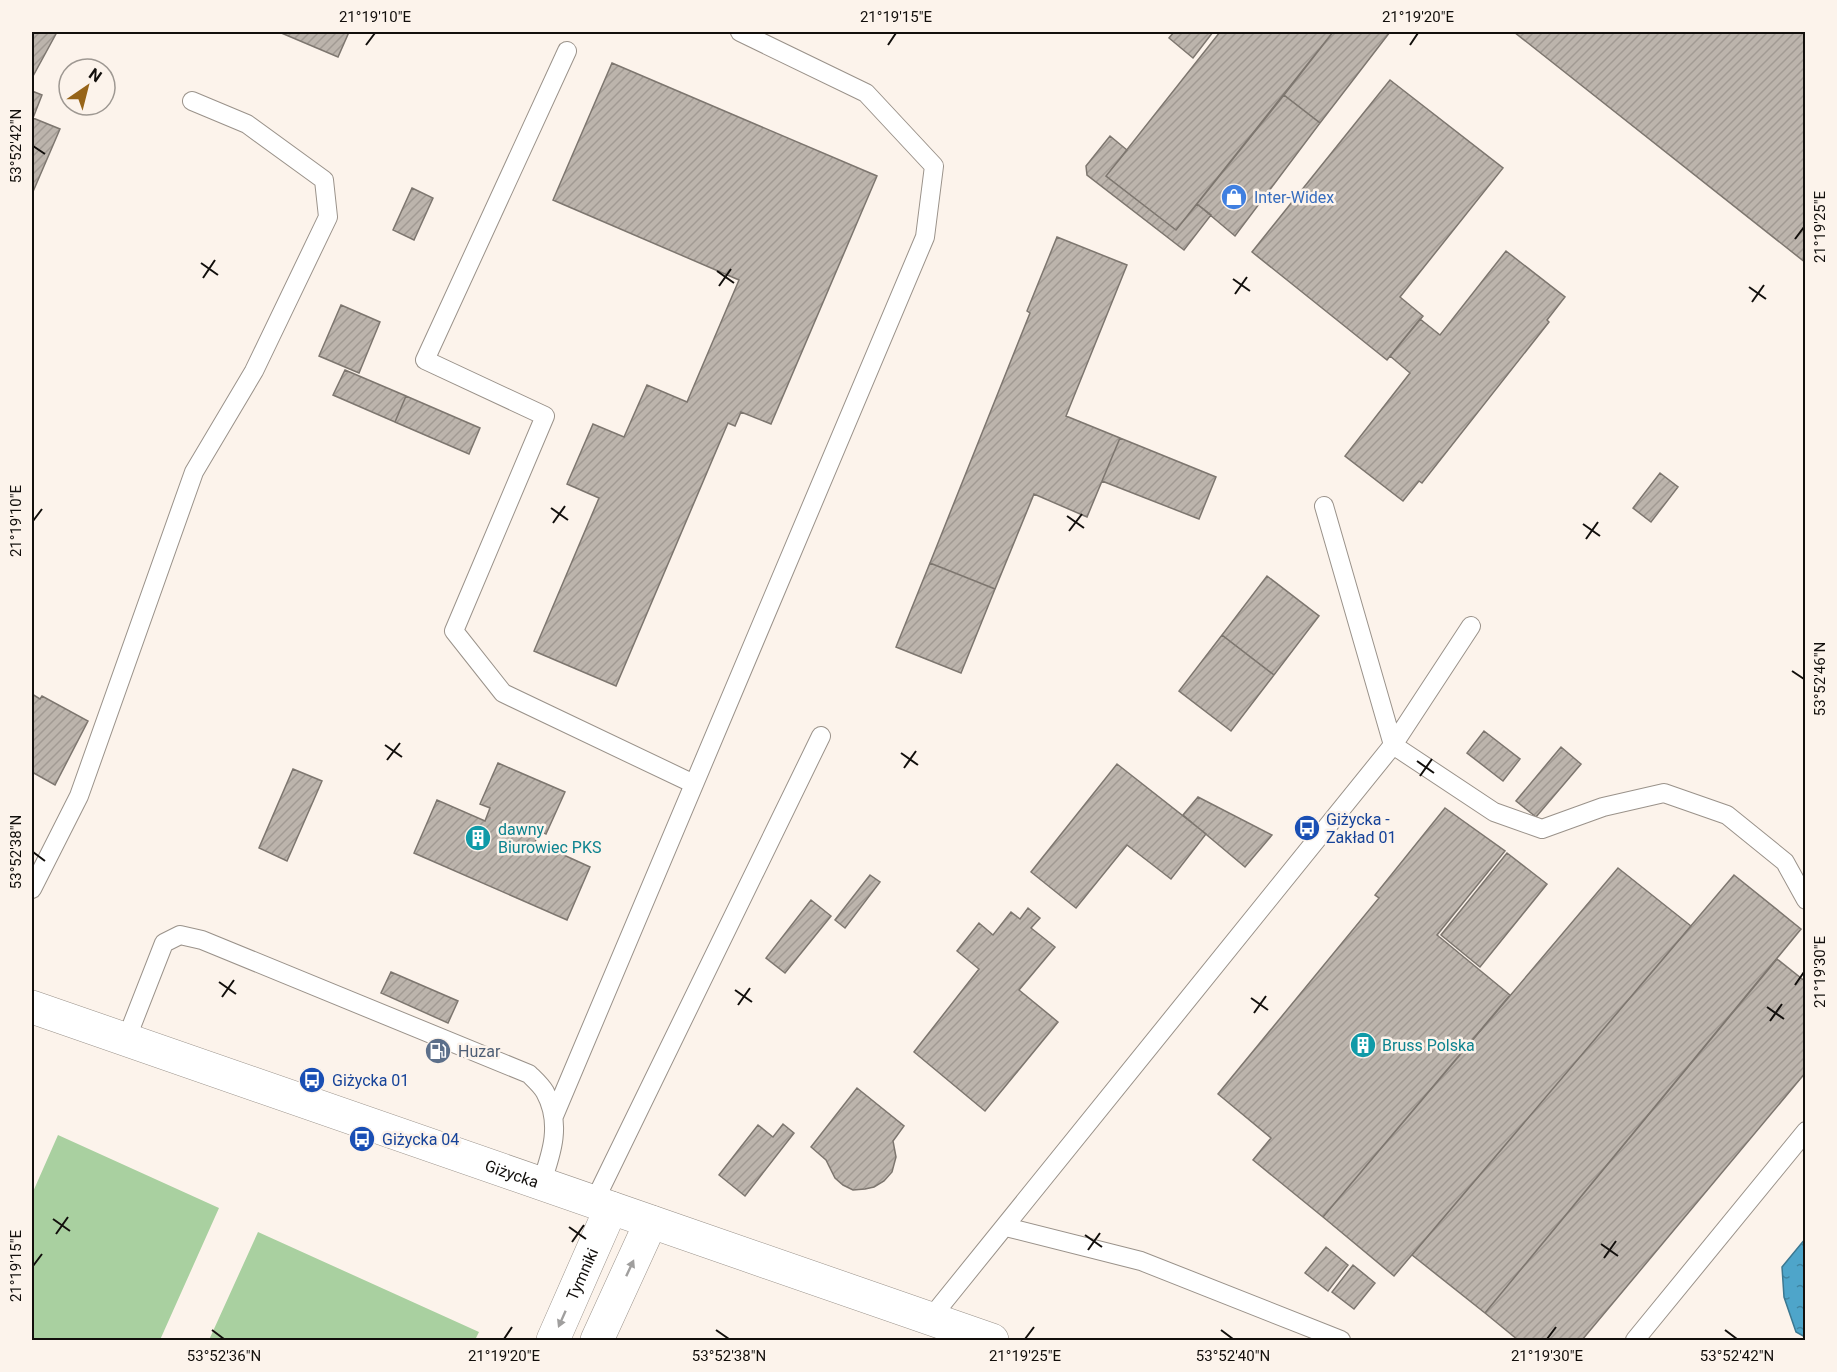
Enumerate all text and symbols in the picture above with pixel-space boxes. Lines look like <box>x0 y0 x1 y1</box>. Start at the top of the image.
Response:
text: 21°19'10"E <box>339 8 412 26</box>
text: 21°19'15"E <box>860 8 933 26</box>
text: 21°19'20"E <box>1382 8 1455 26</box>
north arrow <box>57 57 117 117</box>
text: N <box>85 64 105 86</box>
text: 53°52'42"N <box>7 109 25 183</box>
shop icon: Inter-Widex <box>1219 182 1249 212</box>
place label: Inter-Widex <box>1254 188 1334 207</box>
text: 21°19'25"E <box>1811 190 1829 263</box>
text: 21°19'10"E <box>7 484 25 557</box>
text: 53°52'46"N <box>1811 642 1829 716</box>
place label: Giżycka - Zakład 01 <box>1326 810 1396 847</box>
bus stop icon: Giżycka - Zakład 01 <box>1292 813 1322 843</box>
text: 53°52'38"N <box>7 815 25 889</box>
place label: dawny Biurowiec PKS <box>498 820 601 857</box>
building icon: dawny Biurowiec PKS <box>463 823 493 853</box>
text: 21°19'30"E <box>1811 935 1829 1008</box>
building icon: Bruss Polska <box>1348 1030 1378 1060</box>
fuel station icon: Huzar <box>423 1036 453 1066</box>
place label: Bruss Polska <box>1382 1036 1475 1055</box>
place label: Huzar <box>458 1042 501 1061</box>
bus stop icon: Giżycka 01 <box>297 1065 327 1095</box>
place label: Giżycka 01 <box>332 1071 409 1090</box>
bus stop icon: Giżycka 04 <box>347 1124 377 1154</box>
place label: Giżycka 04 <box>382 1130 459 1149</box>
street label: Giżycka <box>483 1155 541 1192</box>
text: 21°19'15"E <box>7 1229 25 1302</box>
street label: Tymniki <box>562 1245 602 1303</box>
one-way arrow <box>626 1260 635 1277</box>
one-way arrow <box>557 1311 567 1329</box>
text: 53°52'36"N <box>187 1347 261 1365</box>
text: 21°19'20"E <box>468 1347 541 1365</box>
text: 53°52'38"N <box>692 1347 766 1365</box>
text: 21°19'25"E <box>989 1347 1062 1365</box>
text: 53°52'40"N <box>1196 1347 1270 1365</box>
text: 21°19'30"E <box>1511 1347 1584 1365</box>
text: 53°52'42"N <box>1700 1347 1774 1365</box>

